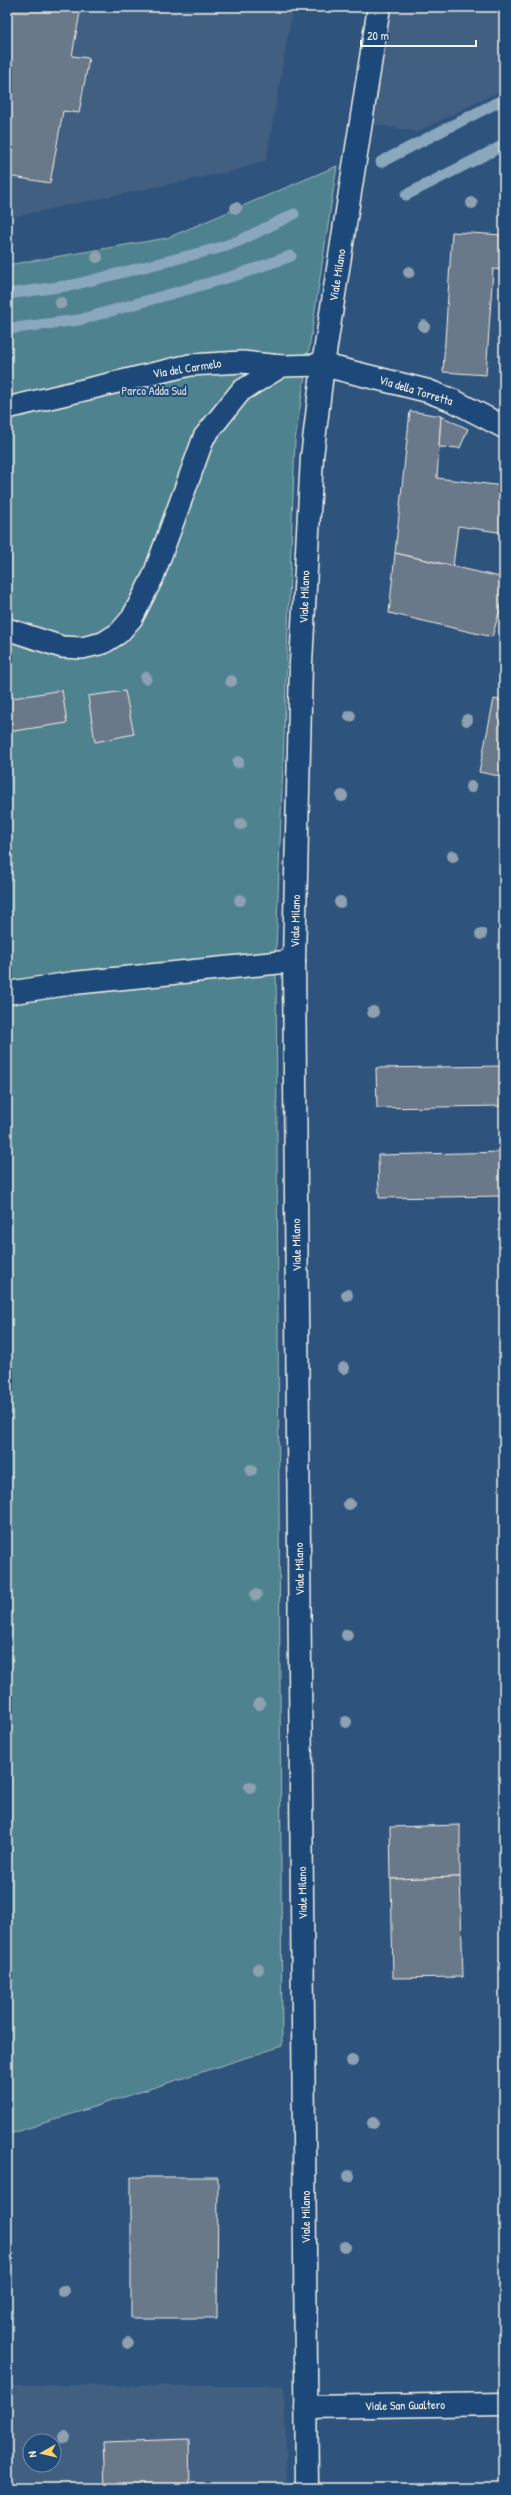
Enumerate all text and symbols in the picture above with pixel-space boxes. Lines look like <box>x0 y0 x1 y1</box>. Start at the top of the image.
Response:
scale bar <box>361 22 476 48</box>
text: 20 m <box>367 27 389 44</box>
street label: Viale Milano <box>324 247 350 302</box>
street label: Via del Carmelo <box>152 354 223 382</box>
street label: Via della Torretta <box>377 371 455 409</box>
park label: Parco Adda Sud <box>121 382 187 399</box>
street label: Viale Milano <box>295 570 313 624</box>
street label: Viale Milano <box>286 894 304 948</box>
street label: Viale Milano <box>287 1218 305 1272</box>
street label: Viale Milano <box>290 1542 308 1596</box>
street label: Viale Milano <box>293 1866 311 1920</box>
street label: Viale Milano <box>297 2190 314 2243</box>
street label: Viale San Gualtero <box>365 2396 445 2414</box>
north arrow <box>22 2433 62 2473</box>
text: N <box>25 2450 39 2458</box>

